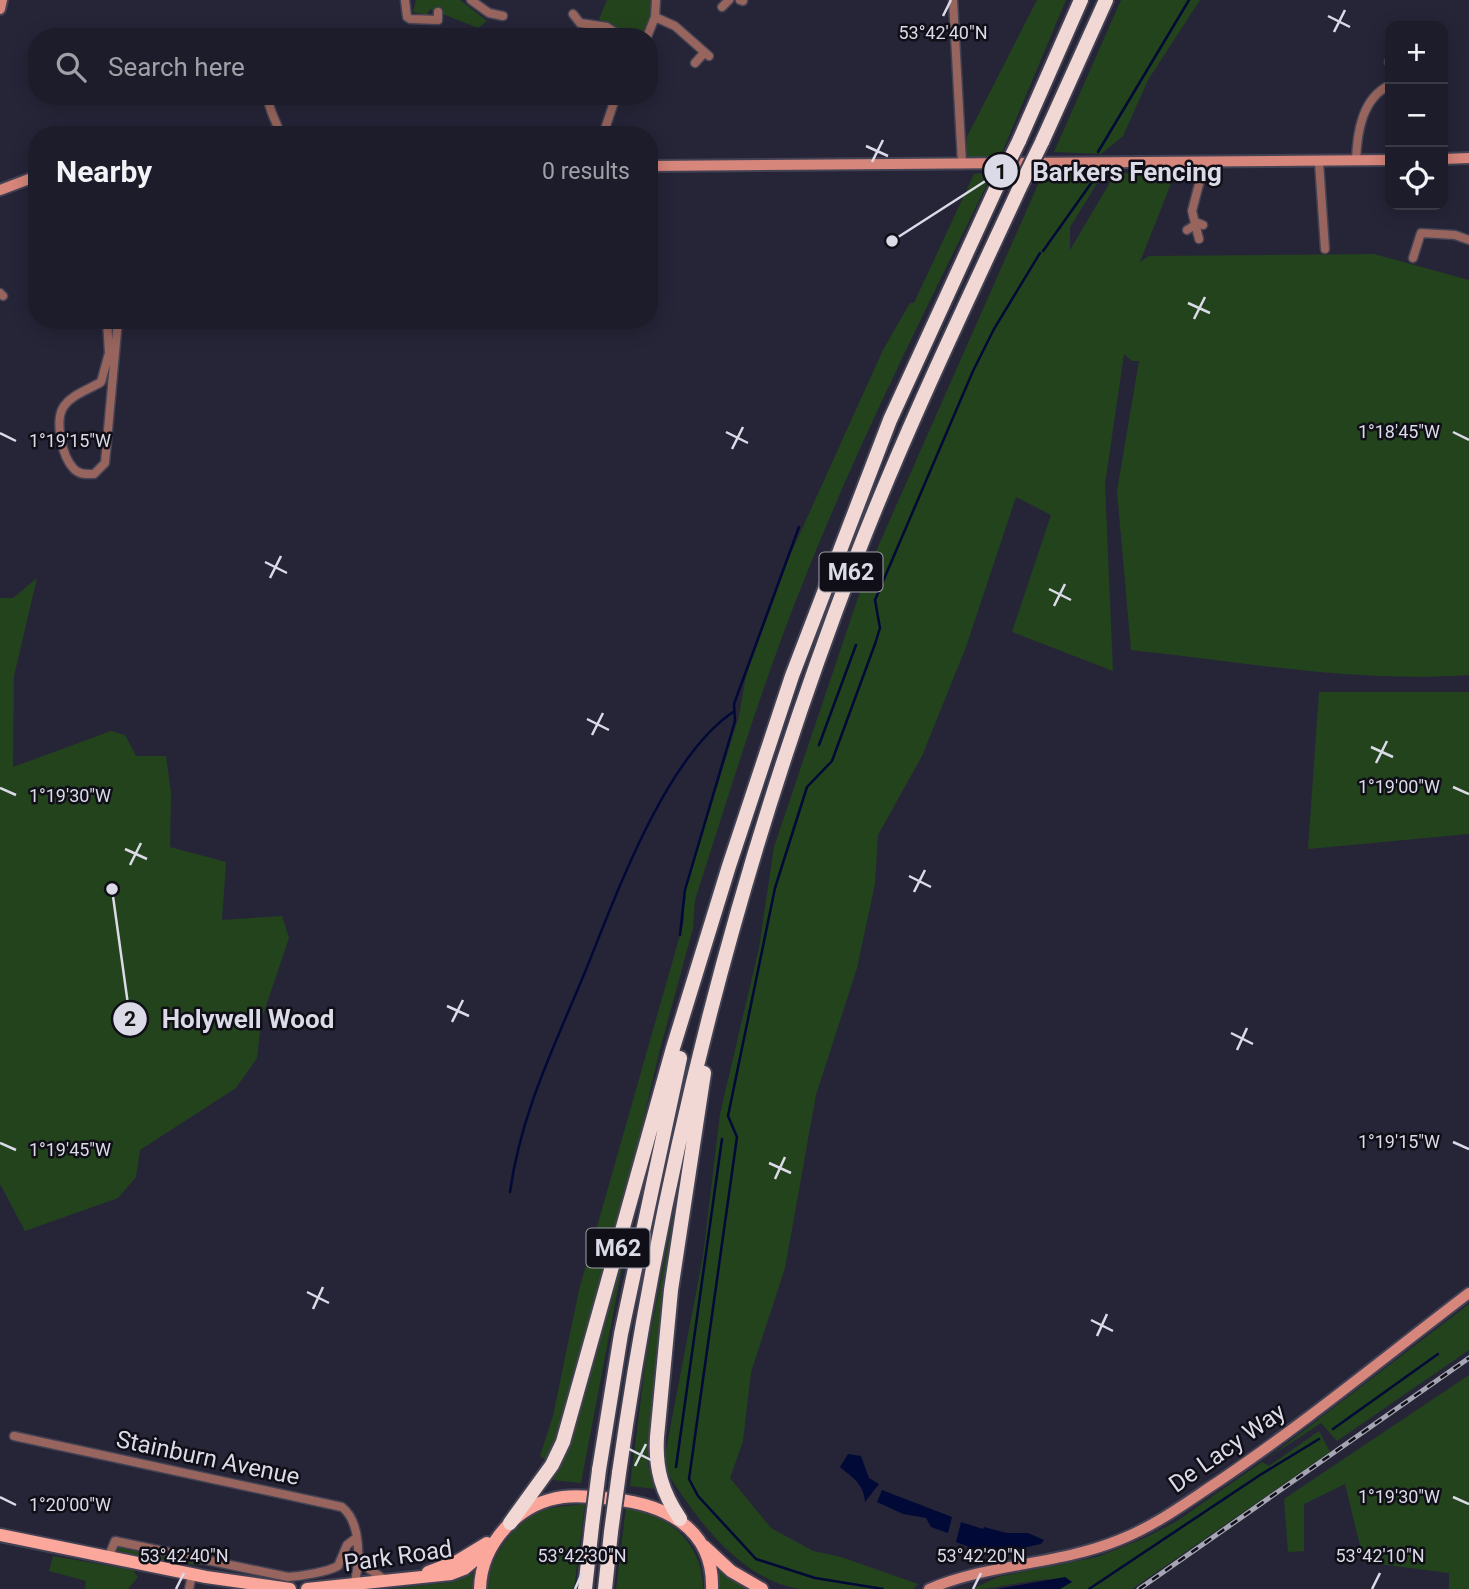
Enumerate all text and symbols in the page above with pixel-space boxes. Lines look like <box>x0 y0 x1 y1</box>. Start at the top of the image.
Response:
map controls <box>1385 21 1448 210</box>
button: + <box>1385 21 1448 84</box>
text: 53°42'40"N <box>898 22 988 43</box>
search box <box>28 28 658 105</box>
icon: search <box>52 48 90 86</box>
text: Search here <box>108 52 245 82</box>
button: − <box>1385 84 1448 147</box>
button: locate <box>1385 147 1448 210</box>
callout: Barkers Fencing <box>983 148 1236 195</box>
text: Nearby <box>56 154 152 189</box>
text: Barkers Fencing <box>1032 157 1222 187</box>
text: 0 results <box>542 158 630 185</box>
text: 1 <box>995 160 1007 184</box>
text: 1°18'45"W <box>1358 421 1440 442</box>
text: 1°19'15"W <box>29 430 111 451</box>
road number: M62 <box>820 552 882 592</box>
text: 1°19'00"W <box>1358 776 1440 797</box>
text: 1°19'30"W <box>29 785 111 806</box>
callout: Holywell Wood <box>113 995 348 1042</box>
text: Holywell Wood <box>162 1004 334 1034</box>
text: 2 <box>124 1007 136 1031</box>
text: 1°19'15"W <box>1358 1131 1440 1152</box>
text: 1°19'45"W <box>29 1139 111 1160</box>
road number: M62 <box>586 1228 650 1268</box>
street label: De Lacy Way <box>1164 1397 1291 1498</box>
street label: Stainburn Avenue <box>114 1425 302 1491</box>
text: 1°19'30"W <box>1358 1486 1440 1507</box>
text: 1°20'00"W <box>29 1494 111 1515</box>
street label: Park Road <box>342 1535 454 1577</box>
text: 53°42'40"N <box>139 1545 229 1566</box>
text: 53°42'30"N <box>537 1545 627 1566</box>
text: 53°42'20"N <box>936 1545 1026 1566</box>
text: 53°42'10"N <box>1335 1545 1425 1566</box>

